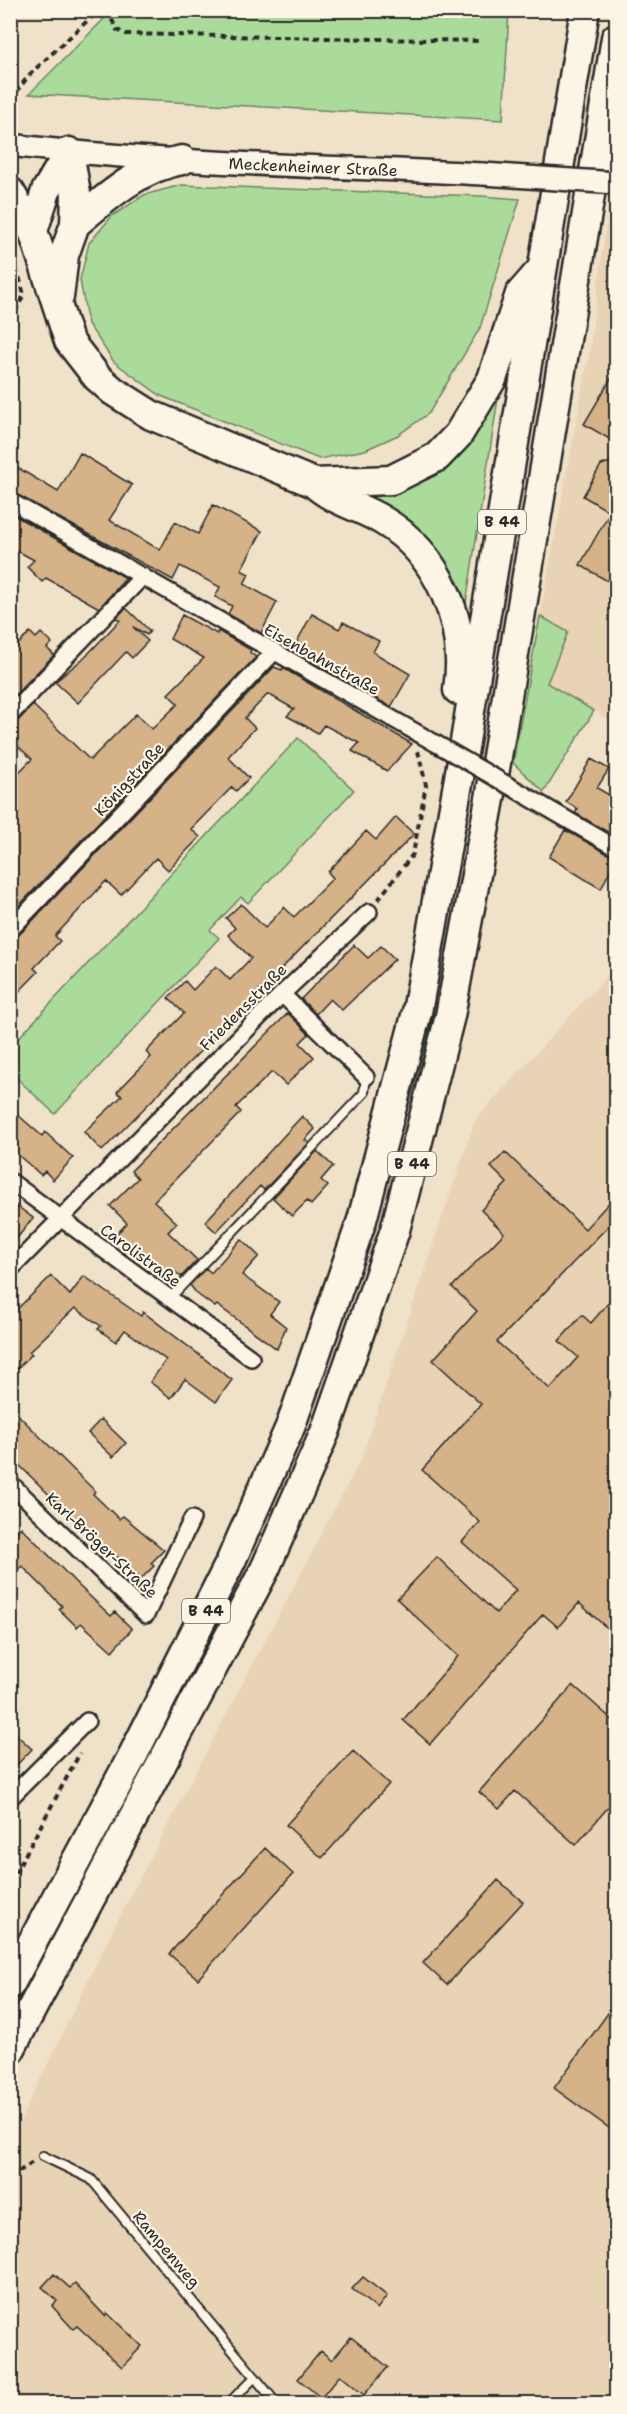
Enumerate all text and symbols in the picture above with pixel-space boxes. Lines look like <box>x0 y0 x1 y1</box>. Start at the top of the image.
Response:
street label: Meckenheimer Straße <box>228 153 398 181</box>
road number: B 44 <box>478 510 526 534</box>
street label: Eisenbahnstraße <box>260 619 384 700</box>
street label: Königstraße <box>90 738 169 821</box>
street label: Friedensstraße <box>195 959 291 1055</box>
road number: B 44 <box>388 1152 436 1176</box>
street label: Carolistraße <box>96 1219 185 1292</box>
street label: Karl-Bröger-Straße <box>41 1488 162 1603</box>
road number: B 44 <box>182 1599 230 1623</box>
street label: Rampenweg <box>128 2206 205 2292</box>

